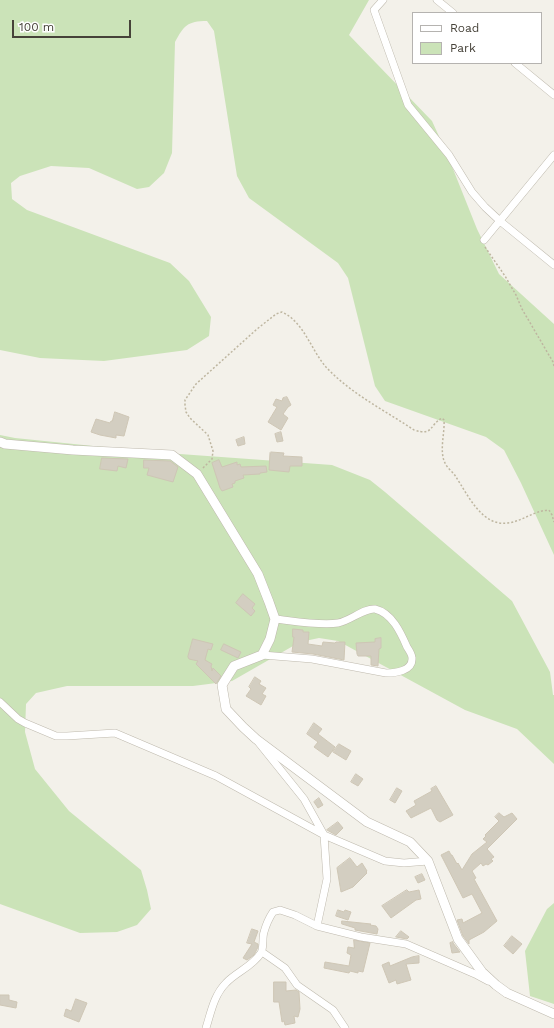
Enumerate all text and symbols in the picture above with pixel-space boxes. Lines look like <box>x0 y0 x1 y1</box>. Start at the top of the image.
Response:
scale bar <box>14 12 133 38</box>
legend <box>412 12 542 64</box>
text: 100 m <box>19 20 54 34</box>
text: Road <box>450 21 479 35</box>
text: Park <box>450 41 476 55</box>

